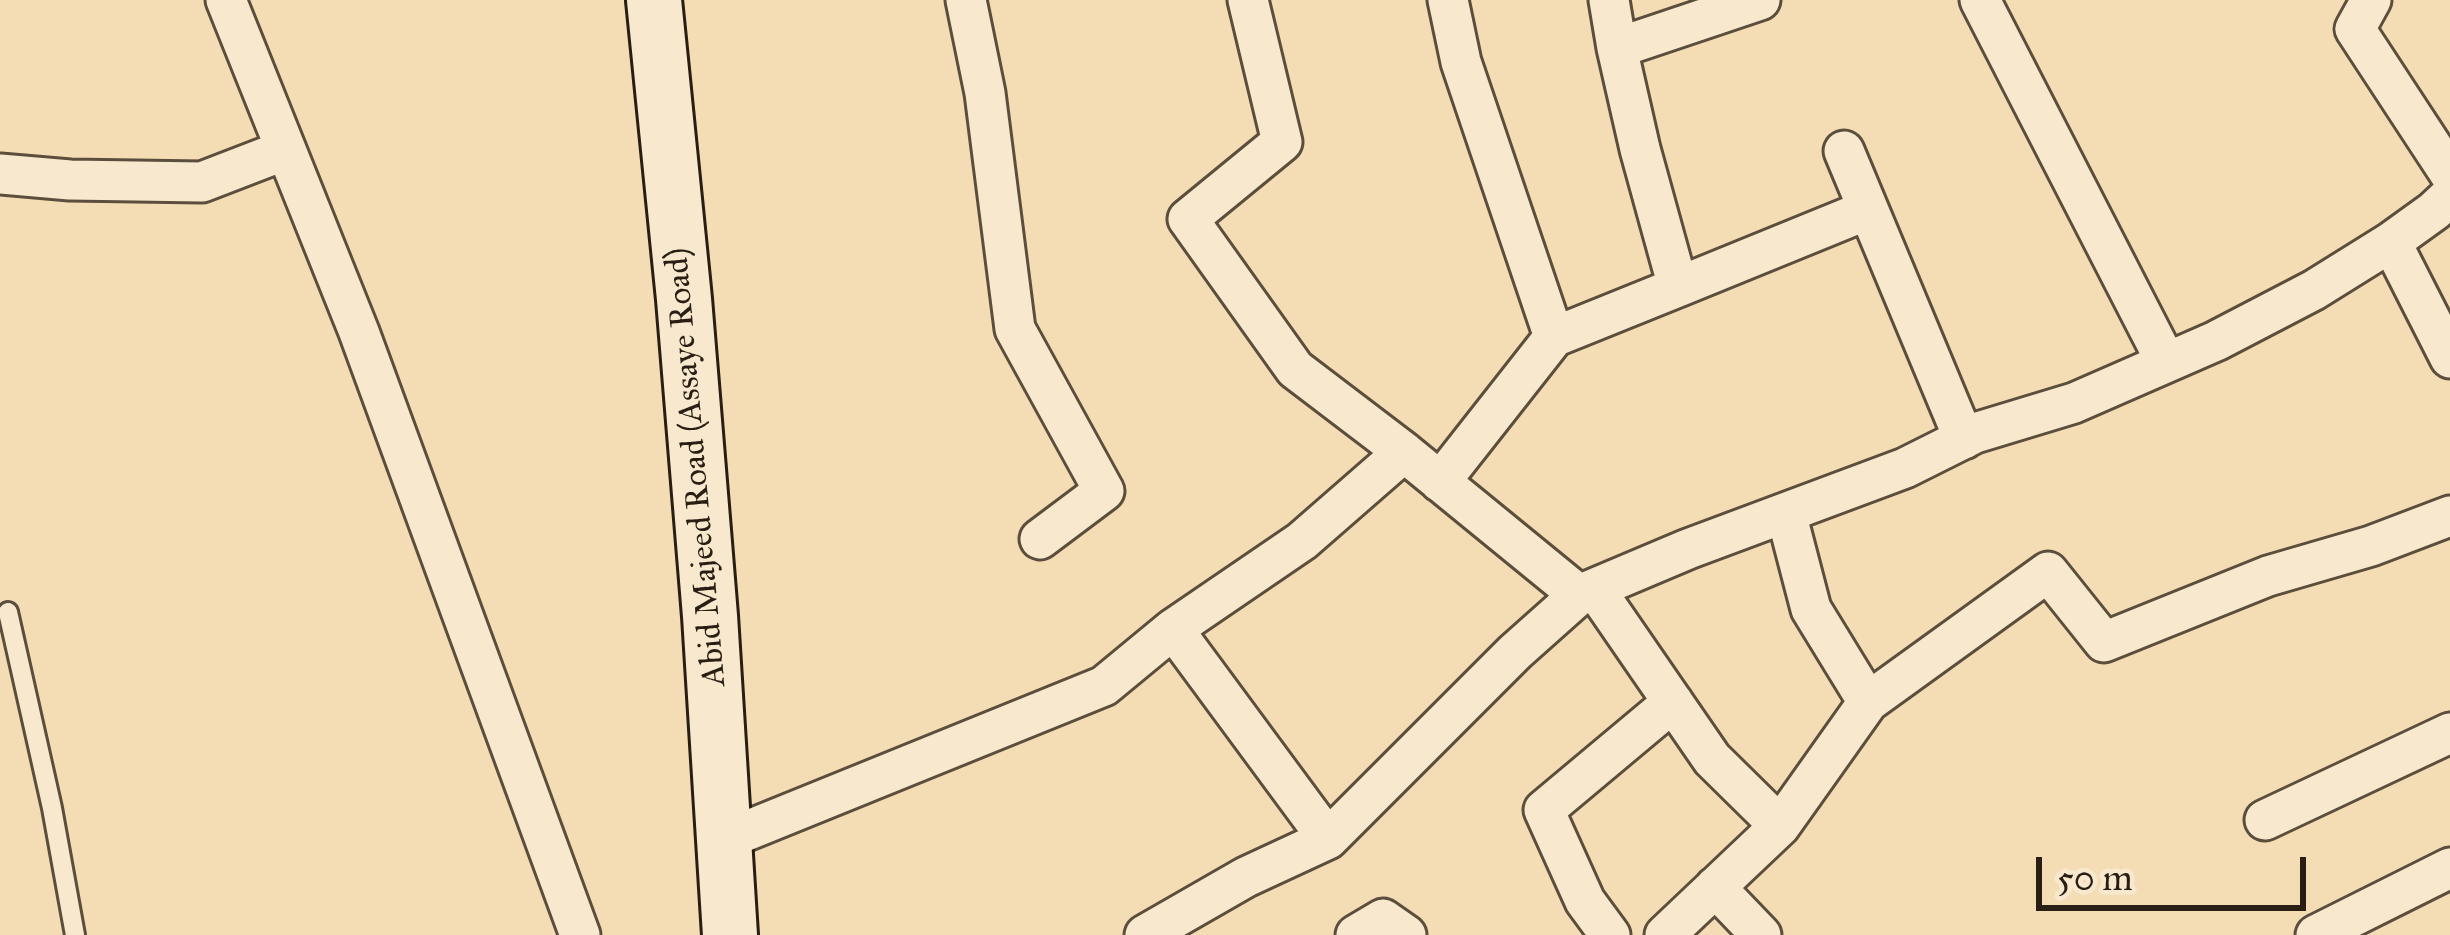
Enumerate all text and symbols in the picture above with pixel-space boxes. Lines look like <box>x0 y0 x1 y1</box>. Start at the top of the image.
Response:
street label: Abid Majeed Road (Assaye Road) <box>658 246 736 688</box>
scale bar <box>2042 833 2312 907</box>
text: 50 m <box>2057 856 2133 900</box>

